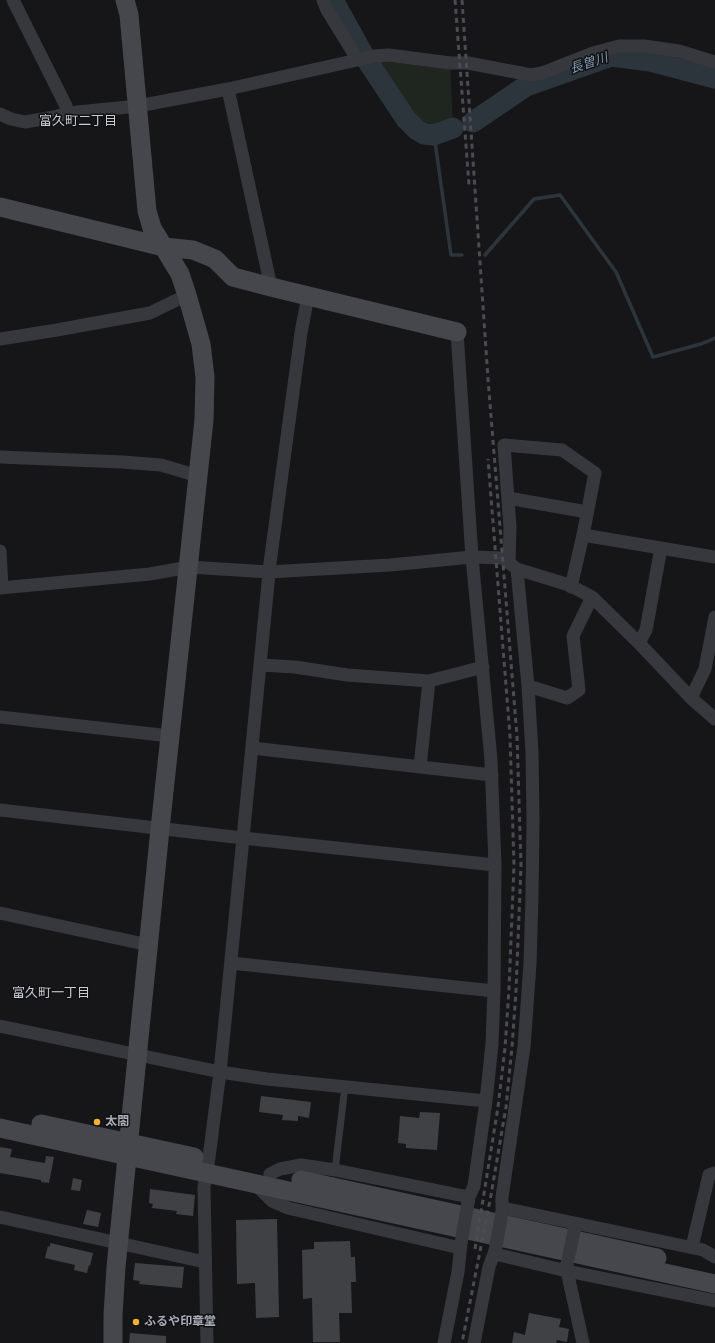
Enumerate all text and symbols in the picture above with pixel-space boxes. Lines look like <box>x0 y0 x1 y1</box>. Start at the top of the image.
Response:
water label: 長曽川 <box>568 51 610 77</box>
district label: 富久町二丁目 <box>39 114 117 130</box>
district label: 富久町一丁目 <box>12 986 90 1002</box>
place label: 太閤 <box>105 1115 129 1129</box>
marker: 太閤 <box>92 1117 102 1127</box>
place label: ふるや印章堂 <box>144 1315 216 1329</box>
marker: ふるや印章堂 <box>131 1317 141 1327</box>

